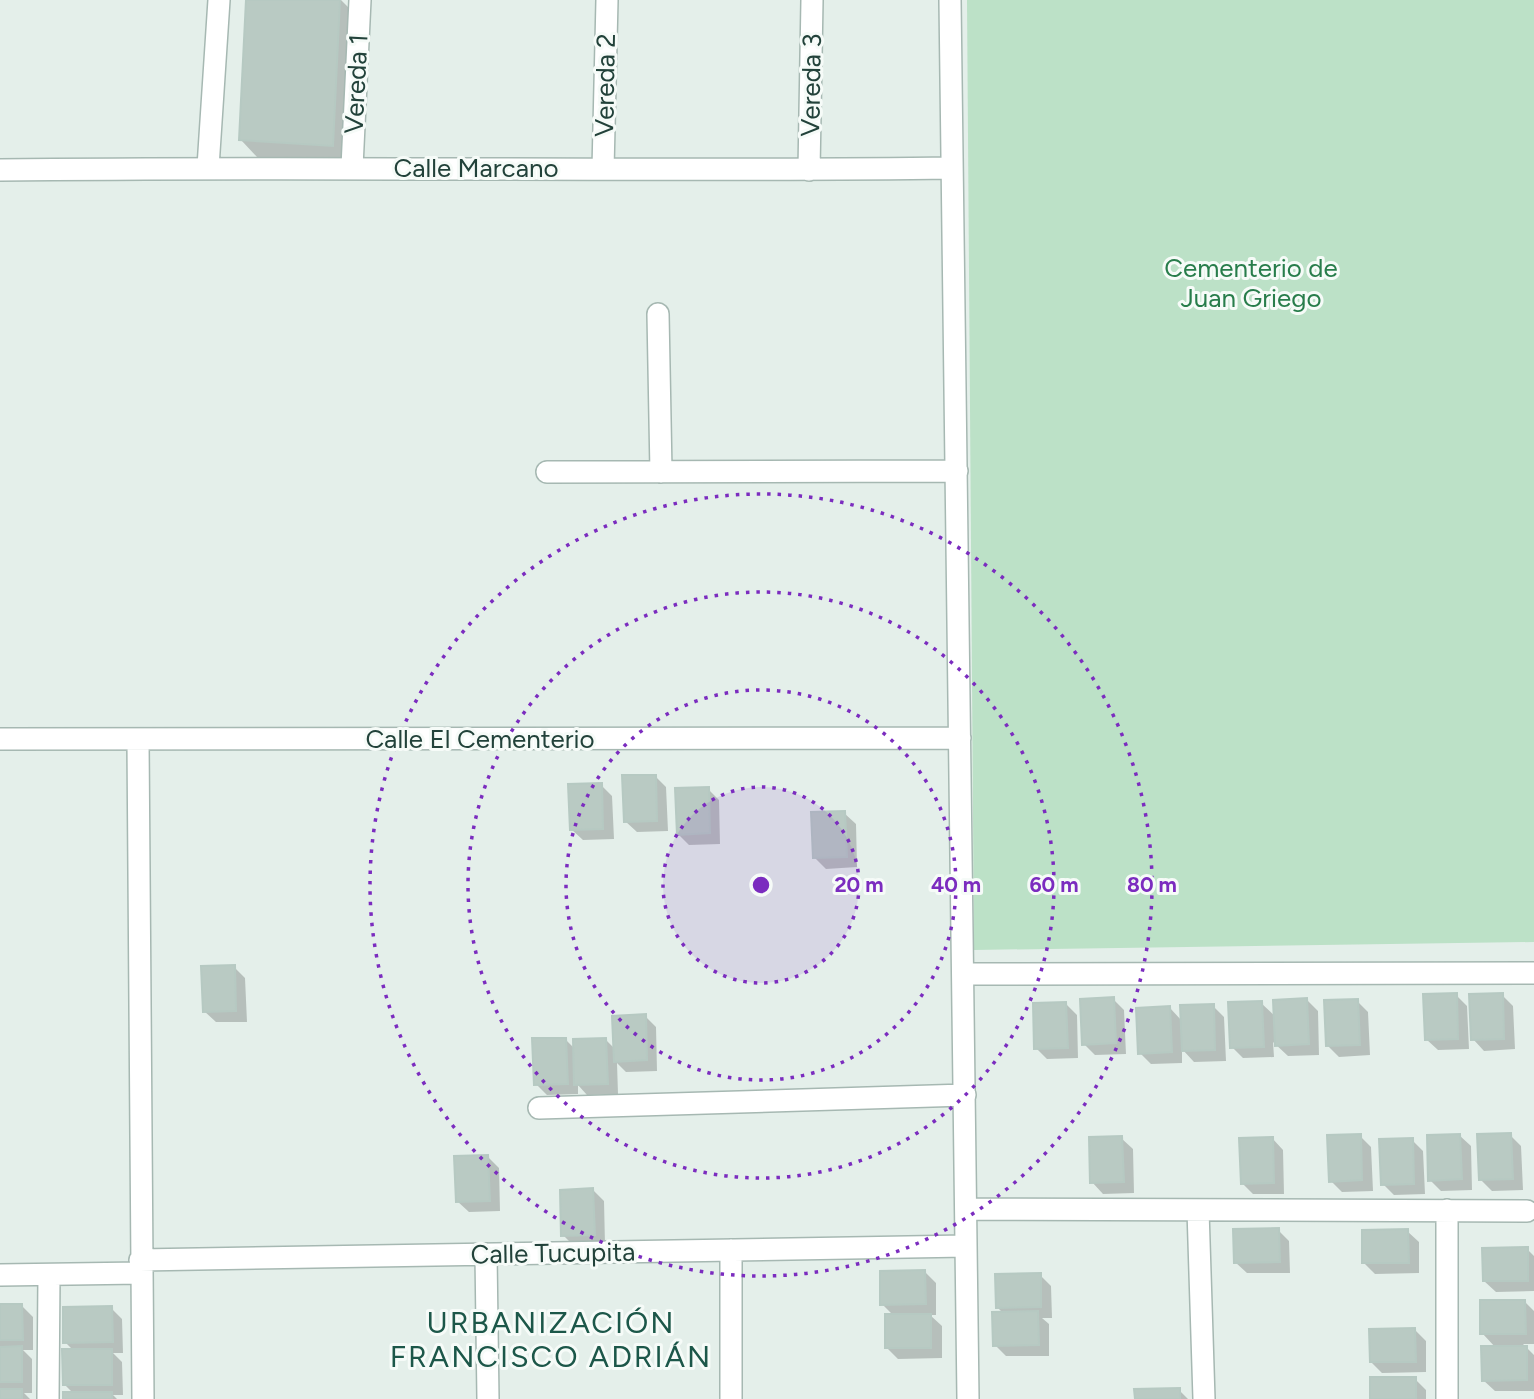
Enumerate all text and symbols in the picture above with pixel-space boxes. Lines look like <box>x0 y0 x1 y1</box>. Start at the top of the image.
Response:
street label: Vereda 1 <box>337 33 375 135</box>
street label: Vereda 2 <box>588 33 622 137</box>
street label: Vereda 3 <box>794 33 828 137</box>
street label: Calle Marcano <box>393 152 559 184</box>
park label: Cementerio de Juan Griego <box>1164 252 1338 314</box>
street label: Calle El Cementerio <box>365 723 595 755</box>
text: 20 m <box>834 872 884 897</box>
text: 40 m <box>931 872 981 897</box>
text: 60 m <box>1029 872 1079 897</box>
text: 80 m <box>1127 872 1177 897</box>
centre of rings <box>749 873 773 897</box>
street label: Calle Tucupita <box>470 1236 636 1270</box>
district label: URBANIZACIÓN FRANCISCO ADRIÁN <box>390 1304 712 1375</box>

